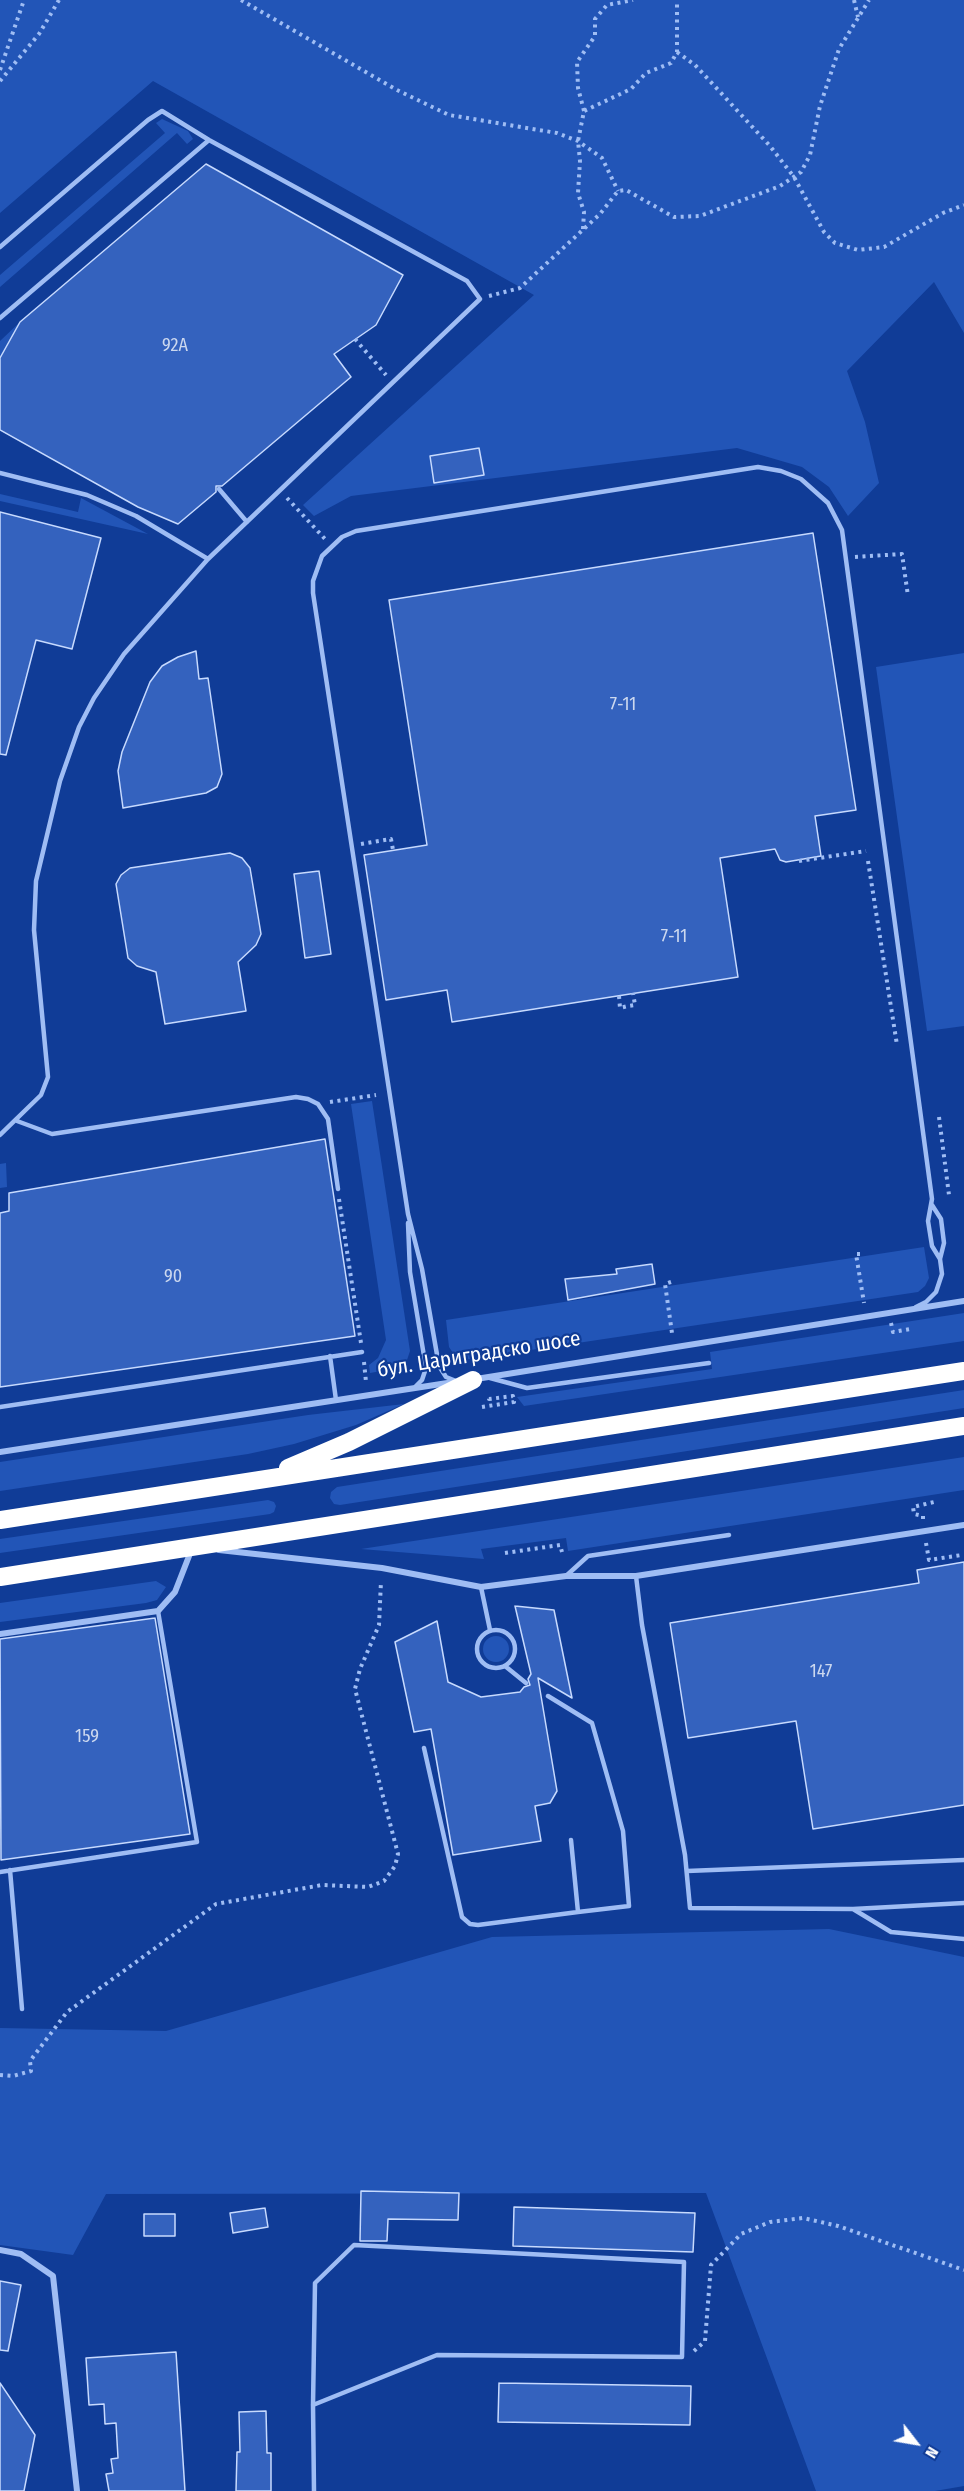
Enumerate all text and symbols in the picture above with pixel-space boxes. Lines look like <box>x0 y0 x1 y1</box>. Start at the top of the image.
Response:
house number: 92A <box>162 335 188 357</box>
house number: 7-11 <box>610 694 636 716</box>
house number: 7-11 <box>661 926 687 948</box>
house number: 90 <box>164 1266 182 1288</box>
street label: бул. Цариградско шосе <box>376 1327 582 1383</box>
house number: 147 <box>810 1661 832 1683</box>
house number: 159 <box>75 1726 99 1748</box>
north arrow <box>886 2413 946 2473</box>
text: N <box>921 2444 942 2462</box>

